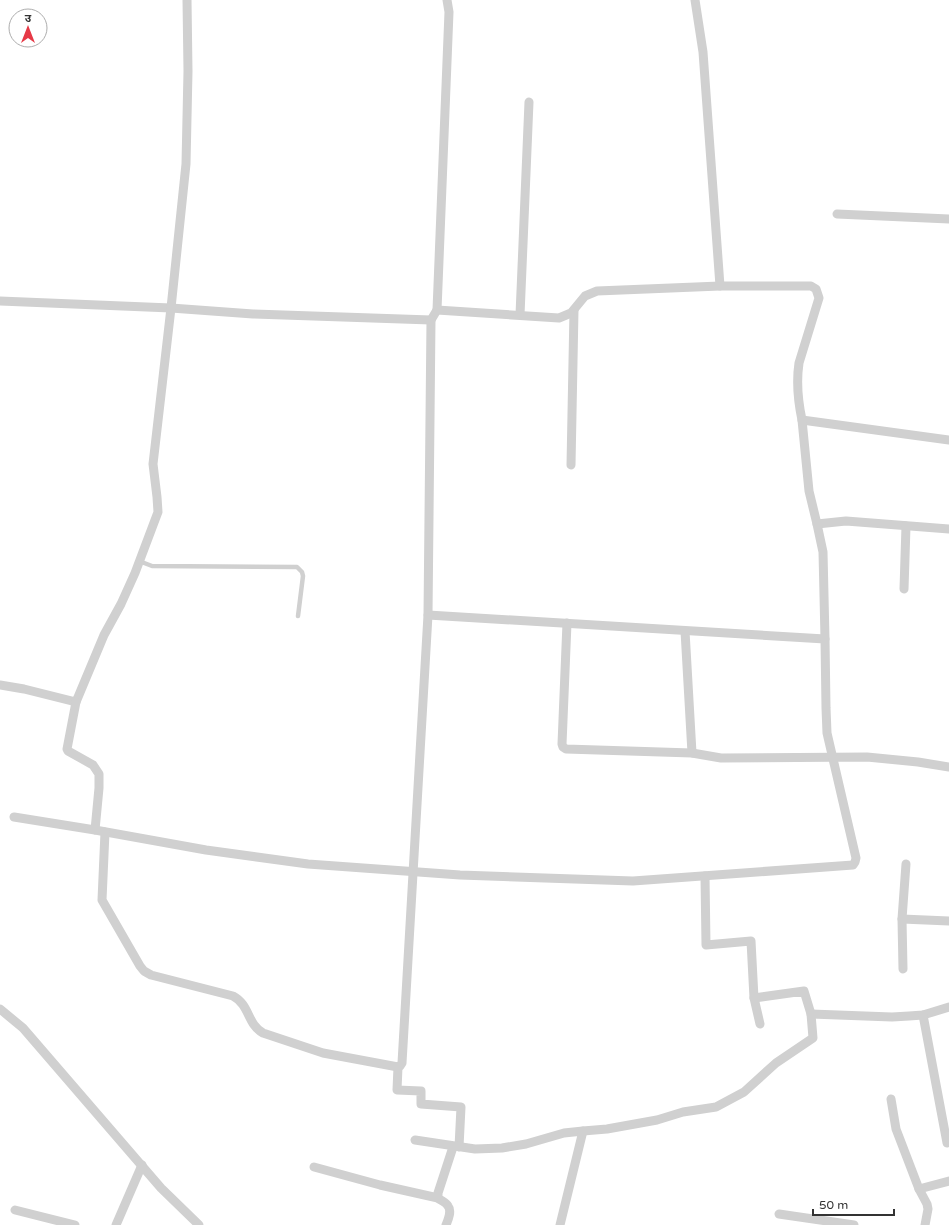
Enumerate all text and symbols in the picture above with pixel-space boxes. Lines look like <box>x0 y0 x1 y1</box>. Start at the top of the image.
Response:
north arrow <box>8 8 48 48</box>
text: उ <box>25 12 32 25</box>
scale bar <box>813 1191 894 1217</box>
text: 50 m <box>819 1198 848 1212</box>

